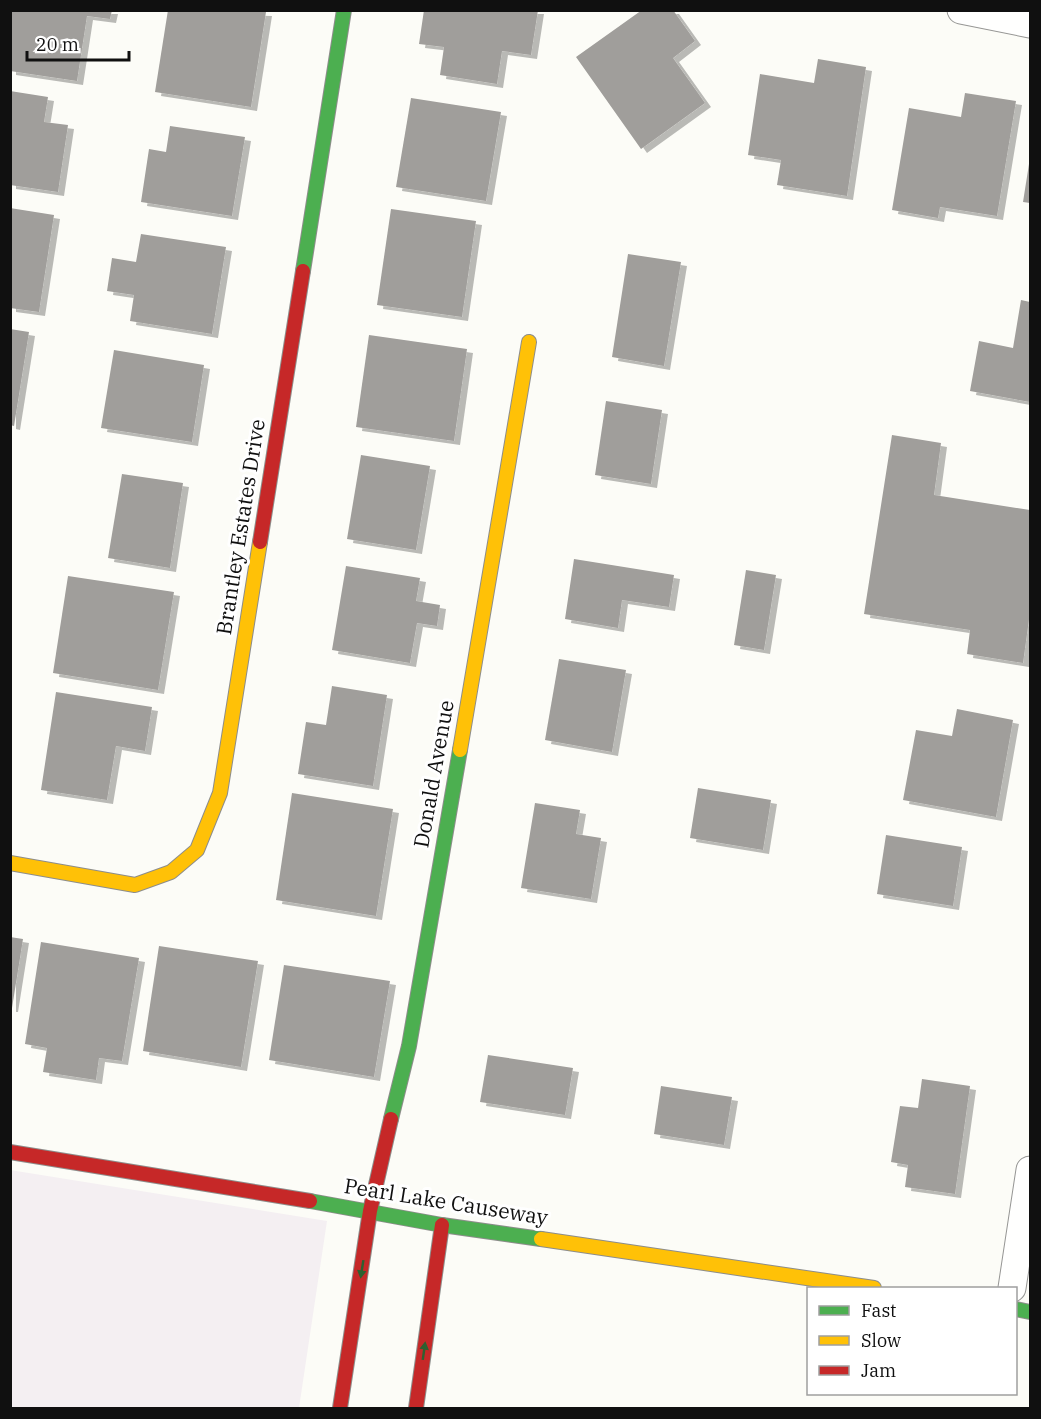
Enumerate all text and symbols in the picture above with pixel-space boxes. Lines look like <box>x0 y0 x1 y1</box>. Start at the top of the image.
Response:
scale bar <box>27 24 129 62</box>
text: 20 m <box>36 33 79 56</box>
street label: Brantley Estates Drive <box>209 417 271 637</box>
street label: Donald Avenue <box>406 698 460 850</box>
street label: Pearl Lake Causeway <box>342 1171 551 1231</box>
one-way arrow <box>357 1259 366 1278</box>
legend <box>807 1287 1017 1395</box>
text: Fast <box>861 1299 896 1322</box>
text: Slow <box>861 1329 901 1352</box>
one-way arrow <box>420 1341 429 1360</box>
text: Jam <box>861 1359 896 1382</box>

